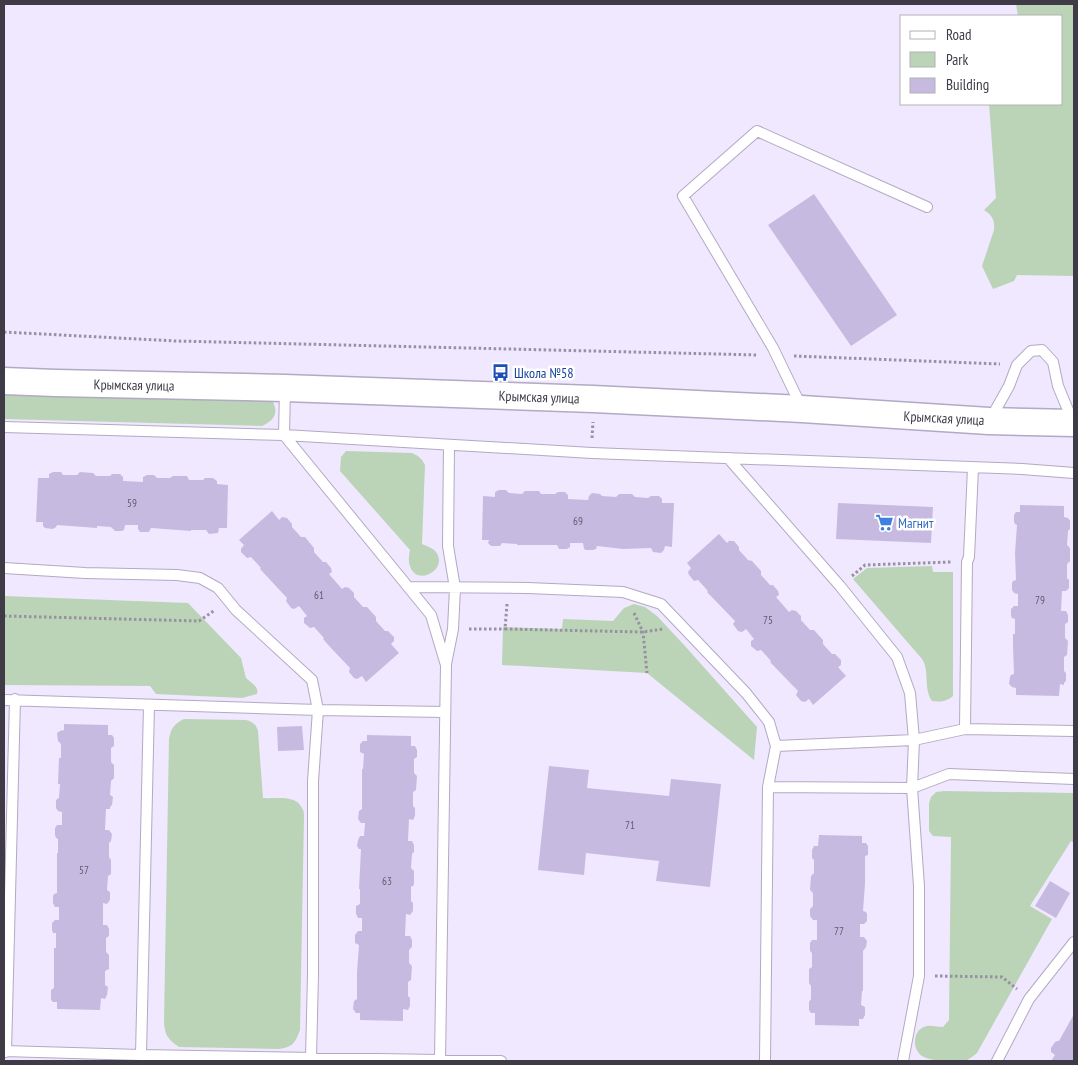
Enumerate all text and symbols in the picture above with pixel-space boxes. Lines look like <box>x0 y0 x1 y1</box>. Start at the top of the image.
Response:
legend <box>900 15 1063 105</box>
text: Road <box>946 25 972 44</box>
text: Park <box>946 50 968 69</box>
text: Building <box>946 75 989 94</box>
bus stop icon: Школа №58 <box>490 363 510 383</box>
place label: Школа №58 <box>514 364 574 382</box>
street label: Крымская улица <box>93 375 175 395</box>
street label: Крымская улица <box>498 387 580 407</box>
street label: Крымская улица <box>903 407 985 429</box>
house number: 59 <box>127 496 137 510</box>
supermarket icon: Магнит <box>874 513 894 533</box>
house number: 69 <box>573 514 583 528</box>
place label: Магнит <box>898 514 934 532</box>
house number: 61 <box>314 588 324 602</box>
house number: 79 <box>1035 593 1045 607</box>
house number: 75 <box>763 613 773 627</box>
house number: 71 <box>625 818 635 832</box>
house number: 57 <box>79 863 89 877</box>
house number: 63 <box>382 874 392 888</box>
house number: 77 <box>834 924 844 938</box>

